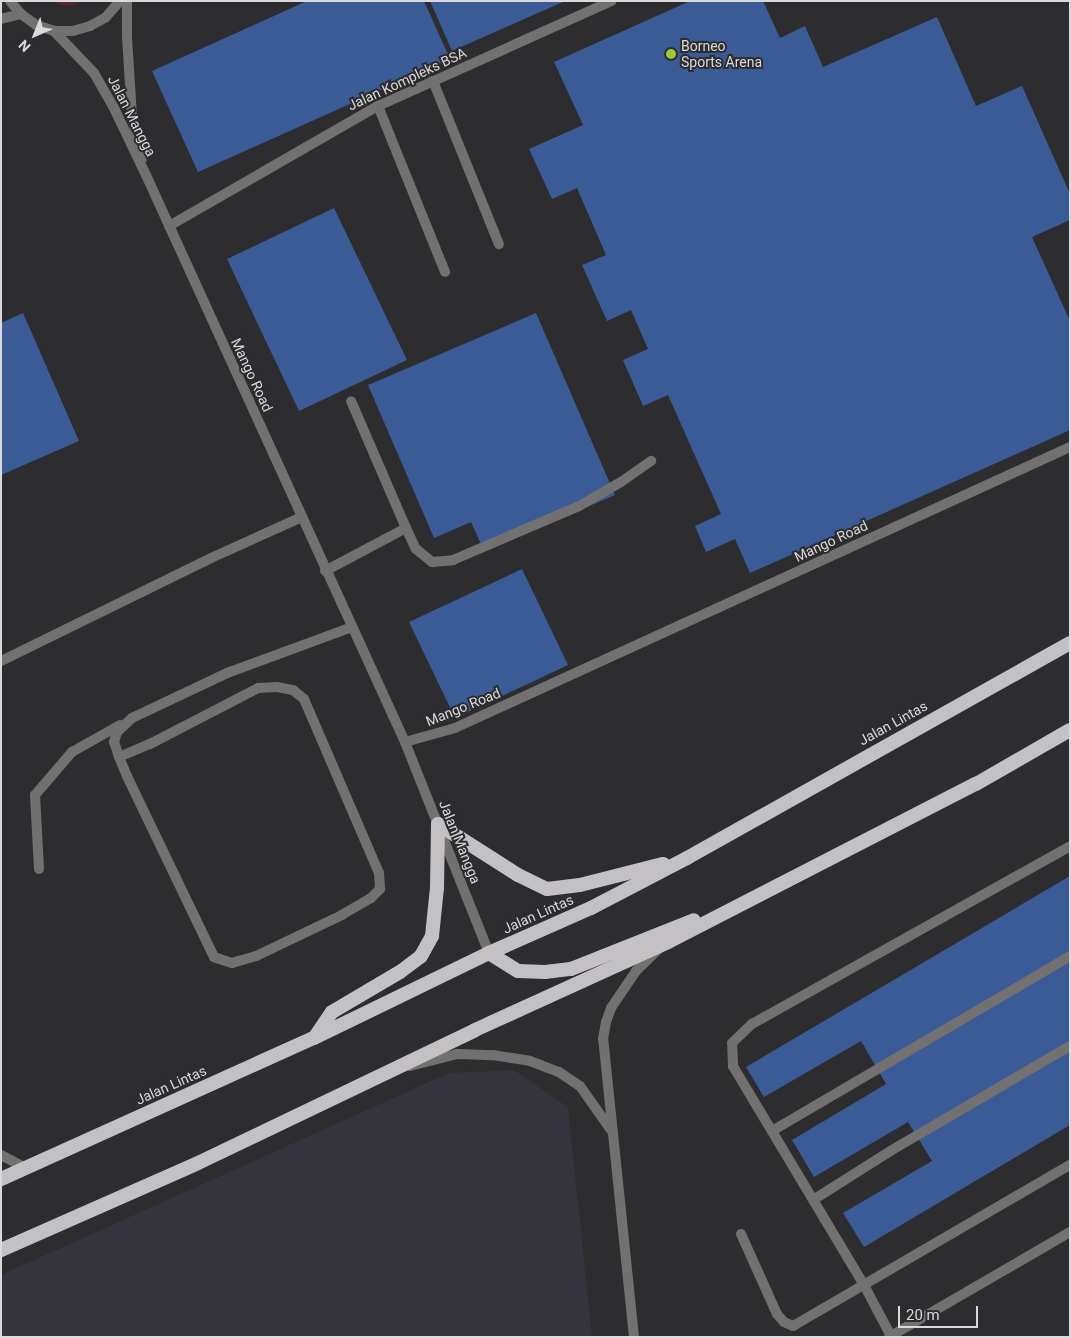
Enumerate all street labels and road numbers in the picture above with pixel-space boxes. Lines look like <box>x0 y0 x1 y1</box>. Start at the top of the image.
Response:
street label: Jalan Kompleks BSA <box>345 44 469 114</box>
street label: Jalan Mangga <box>104 73 160 159</box>
street label: Mango Road <box>228 336 276 414</box>
street label: Mango Road <box>792 517 870 565</box>
street label: Mango Road <box>423 684 503 730</box>
street label: Jalan Lintas <box>856 697 930 749</box>
street label: Jalan Mangga <box>436 798 484 886</box>
street label: Jalan Lintas <box>500 891 576 937</box>
street label: Jalan Lintas <box>133 1062 209 1108</box>

